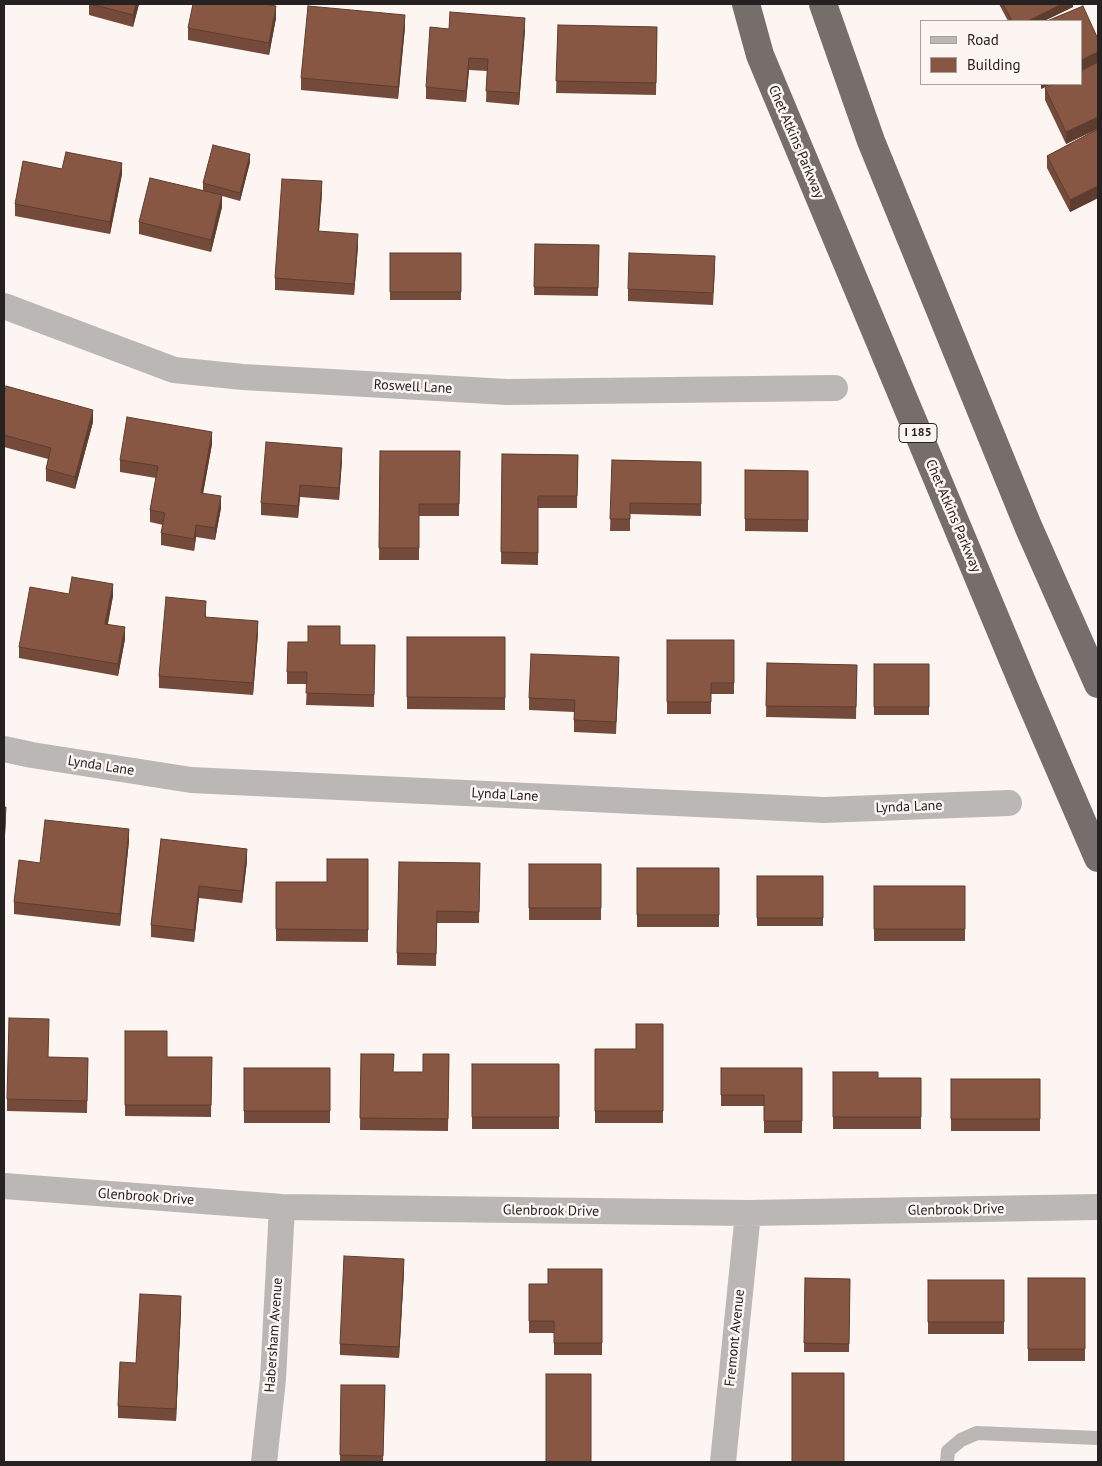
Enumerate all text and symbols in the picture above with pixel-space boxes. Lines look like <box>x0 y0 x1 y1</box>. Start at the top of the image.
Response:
legend <box>920 20 1082 85</box>
text: Road <box>967 30 999 49</box>
text: Building <box>967 55 1021 74</box>
street label: Chet Atkins Parkway <box>765 83 827 201</box>
street label: Roswell Lane <box>373 377 453 397</box>
road number: I 185 <box>899 423 937 442</box>
street label: Chet Atkins Parkway <box>922 457 984 575</box>
street label: Lynda Lane <box>67 752 135 780</box>
street label: Lynda Lane <box>471 785 539 805</box>
street label: Lynda Lane <box>875 797 943 817</box>
street label: Glenbrook Drive <box>97 1185 195 1209</box>
street label: Glenbrook Drive <box>908 1201 1004 1219</box>
street label: Glenbrook Drive <box>503 1202 599 1220</box>
street label: Habersham Avenue <box>262 1277 286 1393</box>
street label: Fremont Avenue <box>722 1288 748 1388</box>

